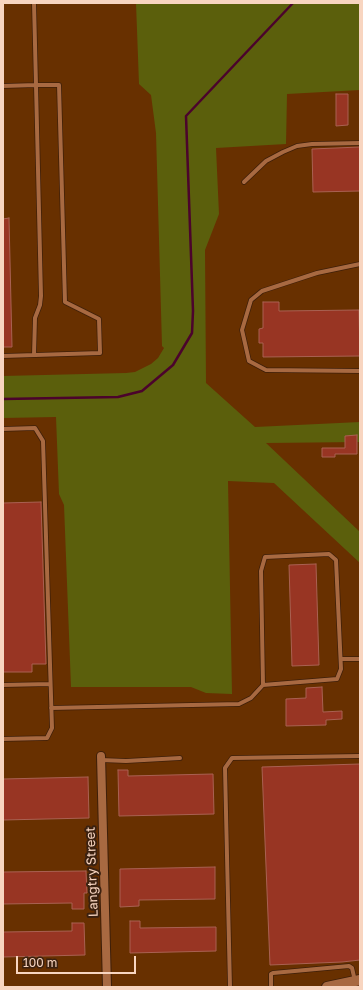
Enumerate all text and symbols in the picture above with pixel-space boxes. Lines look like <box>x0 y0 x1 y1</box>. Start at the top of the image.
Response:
street label: Langtry Street <box>83 826 101 918</box>
scale bar <box>18 948 138 974</box>
text: 100 m <box>23 955 57 970</box>

